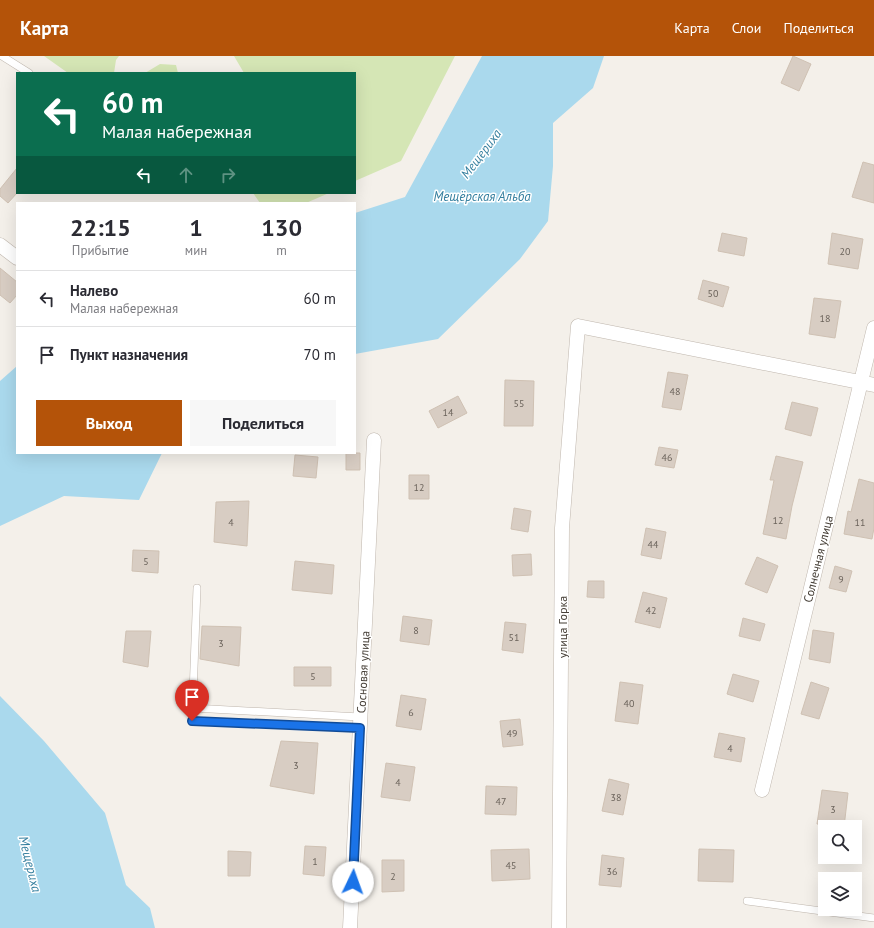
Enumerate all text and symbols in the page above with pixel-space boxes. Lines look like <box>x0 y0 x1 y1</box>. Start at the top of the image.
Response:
text: Карта <box>20 16 69 40</box>
text: Карта <box>674 19 710 37</box>
text: Слои <box>732 19 761 37</box>
text: Поделиться <box>783 19 854 37</box>
text: 60 m <box>102 84 163 121</box>
icon: left <box>36 88 88 140</box>
text: Малая набережная <box>102 120 252 143</box>
water label: Мещериха <box>457 125 505 182</box>
icon: left <box>133 164 155 186</box>
icon: ahead <box>175 164 197 186</box>
icon: right <box>217 164 239 186</box>
water label: Мещёрская Альба <box>433 188 531 205</box>
text: 22:15 <box>70 212 131 243</box>
text: 1 <box>189 212 203 243</box>
text: 130 <box>261 212 302 243</box>
text: Прибытие <box>72 242 129 259</box>
text: мин <box>185 242 207 259</box>
text: m <box>276 242 287 259</box>
house number: 20 <box>840 245 851 258</box>
text: Налево <box>70 281 118 300</box>
house number: 50 <box>708 287 719 300</box>
icon: left <box>36 288 58 310</box>
text: 60 m <box>303 289 336 308</box>
text: Малая набережная <box>70 300 178 317</box>
house number: 18 <box>820 312 830 325</box>
icon: arrive <box>36 344 58 366</box>
text: Пункт назначения <box>70 345 188 364</box>
text: 70 m <box>303 345 336 364</box>
house number: 48 <box>670 385 680 398</box>
house number: 55 <box>514 397 524 410</box>
button: Выход <box>36 400 182 446</box>
button: Поделиться <box>190 400 336 446</box>
house number: 14 <box>443 406 454 419</box>
house number: 46 <box>662 451 672 464</box>
house number: 12 <box>414 481 424 494</box>
house number: 12 <box>773 514 783 527</box>
street label: Солнечная улица <box>800 514 836 604</box>
house number: 4 <box>228 516 234 529</box>
house number: 11 <box>855 516 865 529</box>
house number: 44 <box>648 538 659 551</box>
house number: 5 <box>143 555 149 568</box>
house number: 9 <box>838 573 844 586</box>
street label: улица Горка <box>555 596 570 658</box>
house number: 42 <box>646 604 656 617</box>
house number: 8 <box>413 624 419 637</box>
street label: Сосновая улица <box>353 630 373 714</box>
house number: 51 <box>509 631 519 644</box>
house number: 3 <box>218 637 224 650</box>
house number: 5 <box>310 670 316 683</box>
pin <box>175 680 209 721</box>
icon: arrive <box>181 686 203 708</box>
house number: 40 <box>624 697 635 710</box>
house number: 6 <box>408 706 414 719</box>
house number: 49 <box>507 727 517 740</box>
house number: 4 <box>727 742 733 755</box>
house number: 3 <box>293 759 299 772</box>
house number: 4 <box>395 776 401 789</box>
house number: 38 <box>611 791 621 804</box>
house number: 47 <box>496 795 506 808</box>
house number: 3 <box>830 803 836 816</box>
map controls <box>818 820 862 916</box>
button: search <box>818 820 862 864</box>
water label: Мещериха <box>15 834 45 895</box>
house number: 1 <box>312 855 318 868</box>
house number: 45 <box>506 859 516 872</box>
position arrow <box>332 861 374 903</box>
house number: 36 <box>607 865 617 878</box>
house number: 2 <box>390 870 396 883</box>
button: layers <box>818 872 862 916</box>

